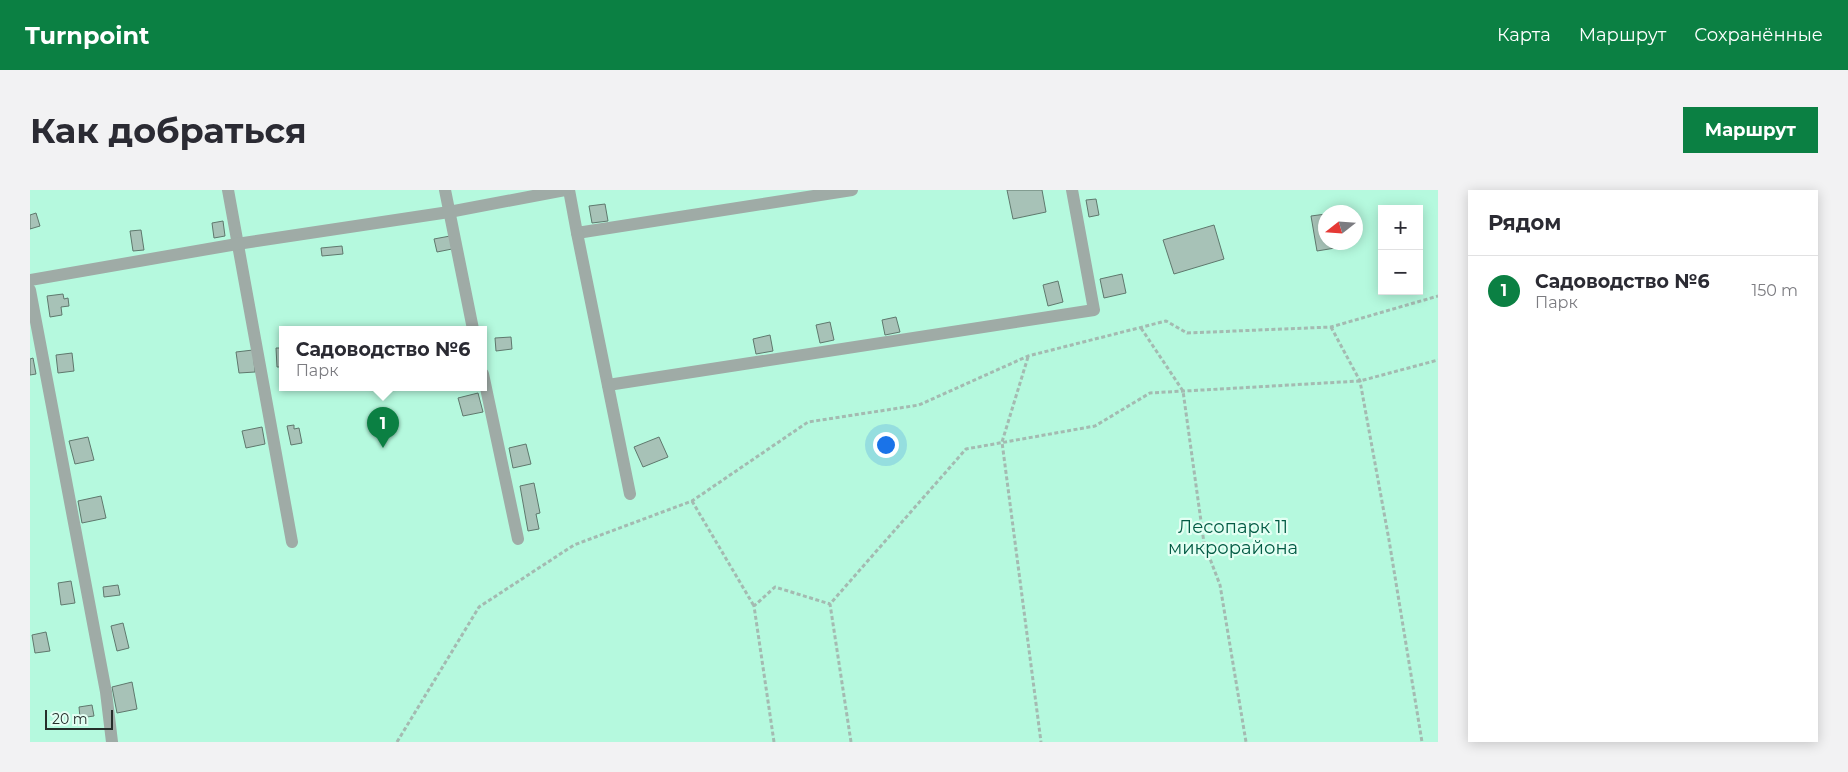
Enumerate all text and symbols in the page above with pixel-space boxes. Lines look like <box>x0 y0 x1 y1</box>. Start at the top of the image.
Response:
text: Turnpoint <box>25 21 149 50</box>
text: Карта <box>1497 24 1551 46</box>
text: Маршрут <box>1579 24 1666 46</box>
text: Сохранённые <box>1694 24 1823 46</box>
button: Маршрут <box>1683 107 1818 153</box>
text: Как добраться <box>30 109 307 152</box>
north arrow <box>1318 205 1363 250</box>
map controls <box>1378 205 1423 295</box>
button: + <box>1378 205 1423 250</box>
text: Рядом <box>1488 210 1561 235</box>
button: − <box>1378 250 1423 295</box>
text: Садоводство №6 <box>1535 270 1710 293</box>
text: 1 <box>1501 281 1507 300</box>
text: 150 m <box>1751 281 1798 300</box>
text: Парк <box>1535 293 1578 312</box>
popup <box>279 326 487 391</box>
text: Садоводство №6 <box>296 338 470 361</box>
text: Парк <box>296 361 338 380</box>
pin: 1 <box>367 407 399 448</box>
your location <box>873 432 899 458</box>
park label: Лесопарк 11 микрорайона <box>1168 516 1298 559</box>
scale bar <box>45 707 112 730</box>
text: 20 m <box>52 710 88 728</box>

